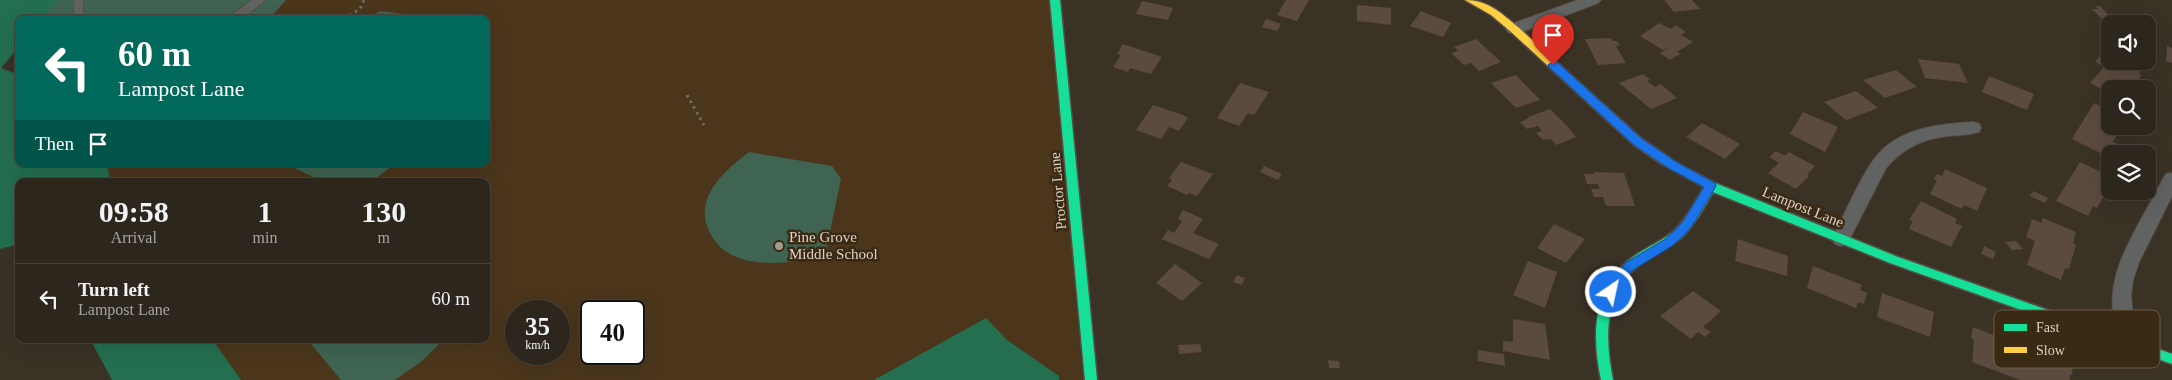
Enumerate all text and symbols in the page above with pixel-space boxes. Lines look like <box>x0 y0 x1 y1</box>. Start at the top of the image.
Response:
pin <box>1532 14 1574 65</box>
map controls <box>2101 15 2156 200</box>
button: sound <box>2101 15 2156 70</box>
icon: arrive <box>1539 21 1567 49</box>
icon: left <box>35 35 100 100</box>
text: 60 m <box>118 35 191 74</box>
text: Lampost Lane <box>118 76 244 101</box>
button: search <box>2101 80 2156 135</box>
icon: arrive <box>84 130 112 158</box>
text: Then <box>35 133 74 154</box>
button: layers <box>2101 145 2156 200</box>
street label: Proctor Lane <box>1047 151 1069 230</box>
street label: Lampost Lane <box>1760 183 1846 231</box>
text: 09:58 <box>99 195 169 228</box>
text: 1 <box>257 195 272 228</box>
text: 130 <box>361 195 406 228</box>
text: Arrival <box>111 229 157 246</box>
text: min <box>253 229 277 246</box>
text: m <box>377 229 390 246</box>
place label: Pine Grove Middle School <box>789 229 878 262</box>
marker: Pine Grove Middle School <box>773 240 785 252</box>
position arrow <box>1584 265 1636 317</box>
text: Turn left <box>78 279 150 300</box>
icon: left <box>35 285 63 313</box>
text: 60 m <box>431 288 470 309</box>
speed limit sign: 40 <box>580 300 645 365</box>
text: Lampost Lane <box>78 301 170 318</box>
legend <box>1994 310 2160 368</box>
text: 35 <box>525 313 550 340</box>
text: Fast <box>2036 320 2059 335</box>
text: km/h <box>525 338 550 352</box>
text: Slow <box>2036 343 2066 358</box>

